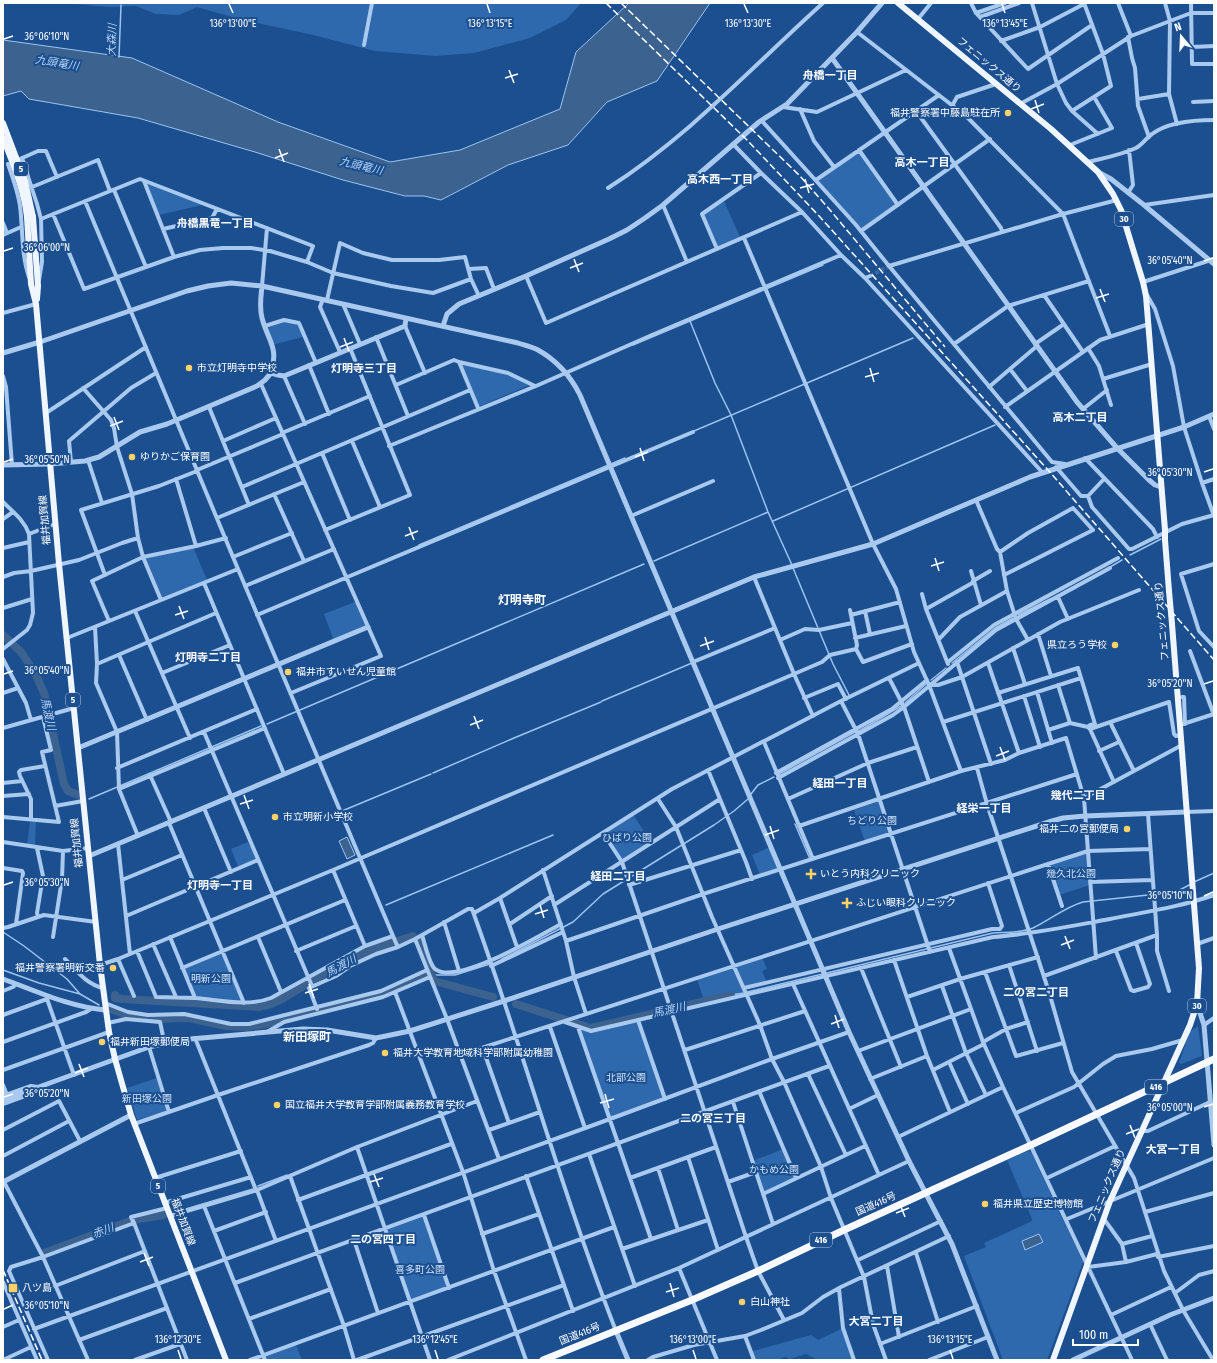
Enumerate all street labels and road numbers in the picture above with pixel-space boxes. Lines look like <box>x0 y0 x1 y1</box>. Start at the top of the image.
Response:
street label: フェニックス通り <box>955 35 1023 95</box>
road number: 5 <box>14 162 28 176</box>
road number: 30 <box>1115 212 1133 226</box>
street label: 福井加賀線 <box>37 495 53 545</box>
street label: フェニックス通り <box>1153 581 1171 661</box>
road number: 5 <box>66 693 80 707</box>
street label: 福井加賀線 <box>68 818 86 868</box>
road number: 30 <box>1188 999 1206 1013</box>
road number: 416 <box>1145 1080 1167 1094</box>
street label: フェニックス通り <box>1086 1147 1128 1225</box>
road number: 5 <box>151 1179 165 1193</box>
street label: 国道416号 <box>854 1190 898 1218</box>
street label: 福井加賀線 <box>168 1197 198 1247</box>
road number: 416 <box>810 1233 832 1247</box>
street label: 国道416号 <box>558 1320 602 1348</box>

